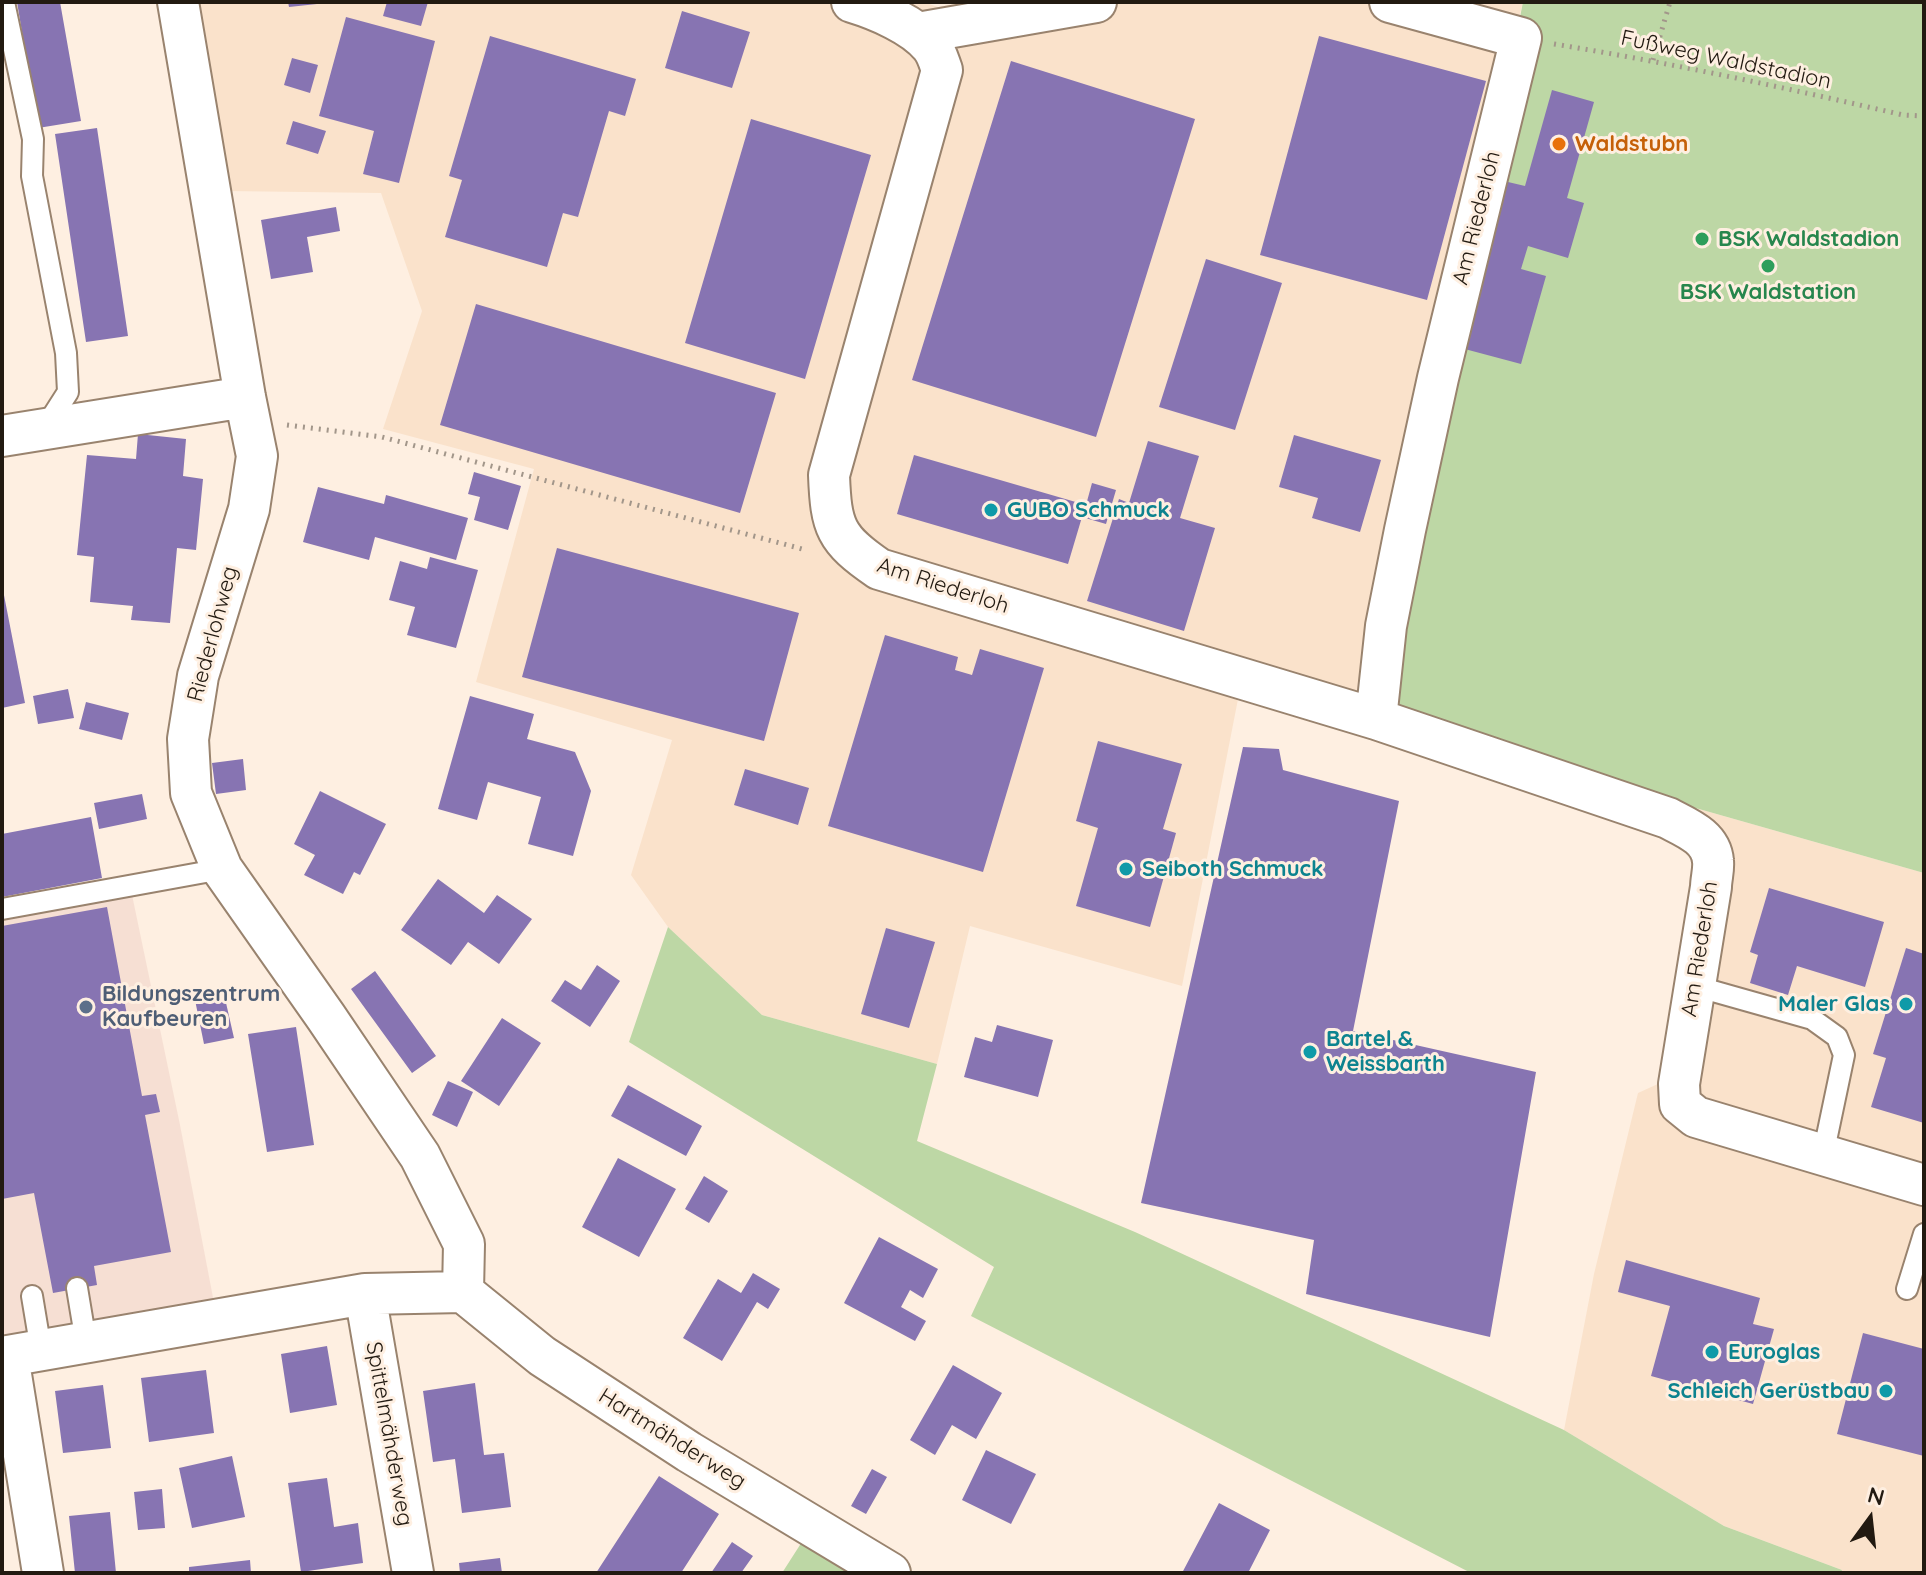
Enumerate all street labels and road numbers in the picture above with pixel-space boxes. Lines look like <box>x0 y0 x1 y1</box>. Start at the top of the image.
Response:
street label: Fußweg Waldstadion <box>1618 25 1834 95</box>
street label: Am Riederloh <box>1448 148 1506 288</box>
street label: Am Riederloh <box>874 552 1012 620</box>
street label: Riederlohweg <box>182 563 244 705</box>
street label: Am Riederloh <box>1676 879 1724 1019</box>
street label: Spittelmähderweg <box>360 1340 418 1528</box>
street label: Hartmähderweg <box>593 1383 751 1495</box>

